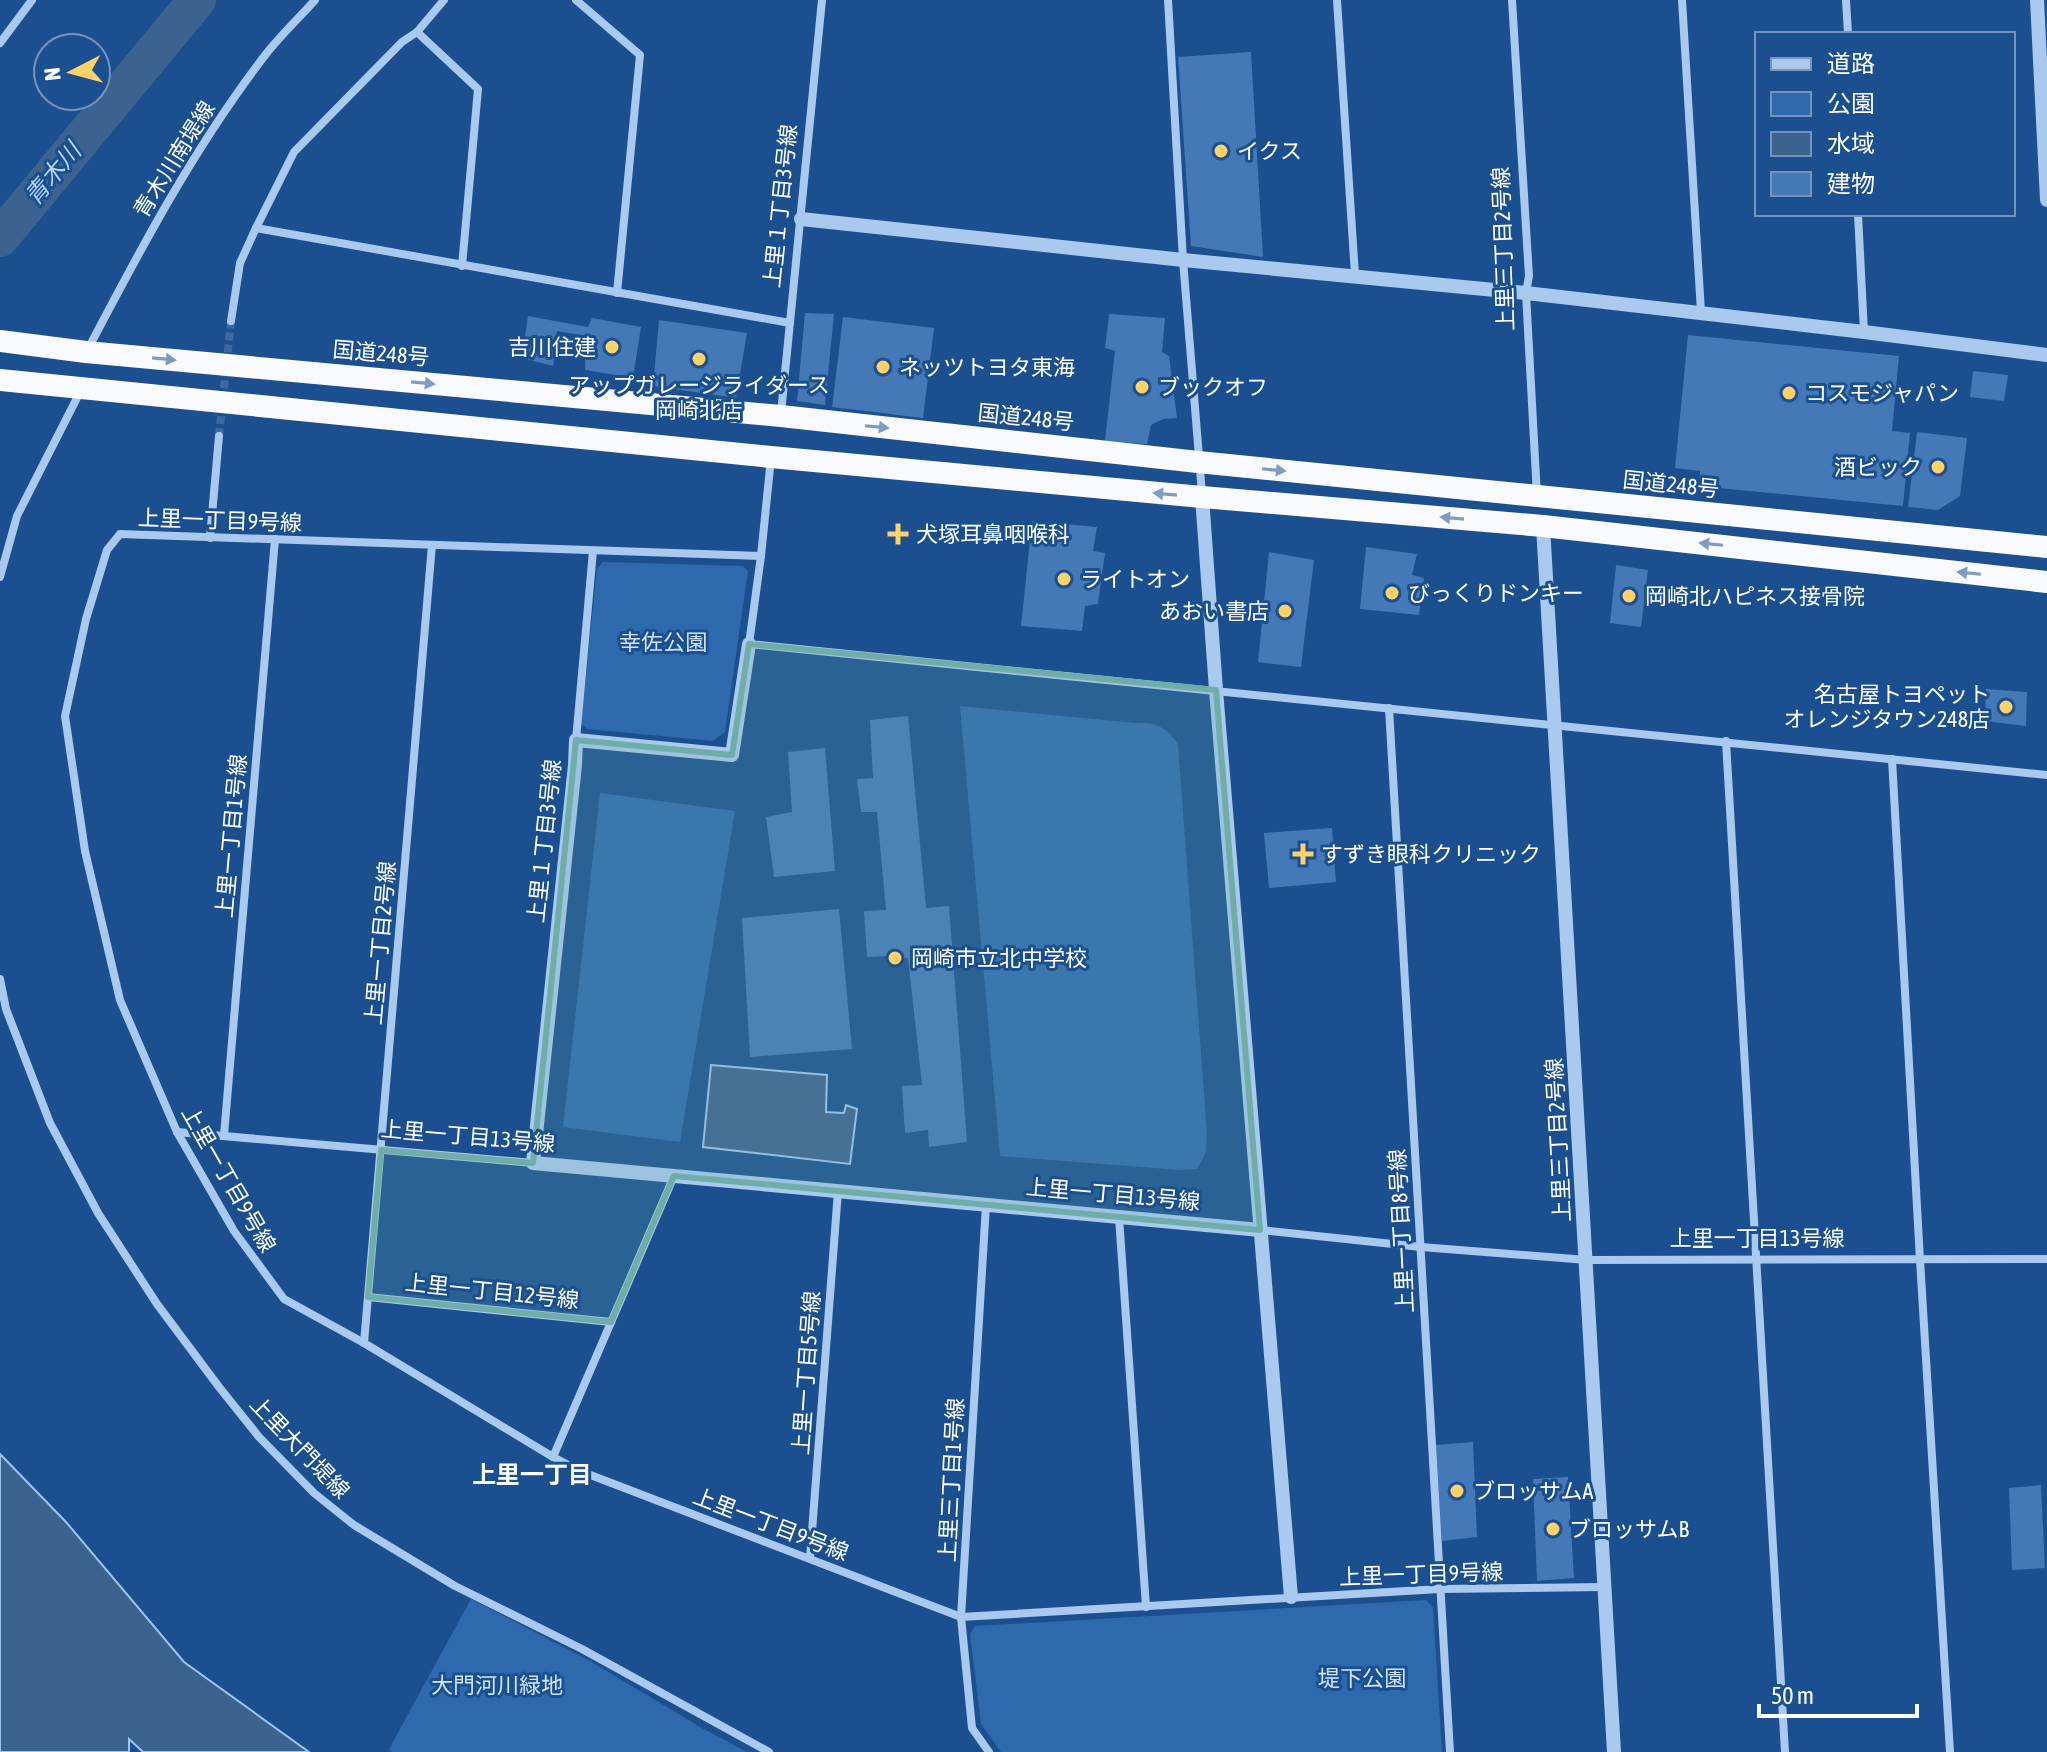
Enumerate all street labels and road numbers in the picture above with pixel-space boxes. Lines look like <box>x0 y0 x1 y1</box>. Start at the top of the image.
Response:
street label: 青木川南堤線 <box>128 96 220 222</box>
street label: 上里１丁目3号線 <box>758 123 802 289</box>
street label: 上里三丁目2号線 <box>1487 166 1519 332</box>
street label: 国道248号 <box>332 336 430 370</box>
street label: 国道248号 <box>976 399 1076 435</box>
street label: 国道248号 <box>1621 466 1721 502</box>
street label: 上里一丁目9号線 <box>137 504 303 536</box>
street label: 上里一丁目1号線 <box>211 753 251 919</box>
street label: 上里１丁目3号線 <box>522 758 566 924</box>
street label: 上里一丁目2号線 <box>360 860 400 1026</box>
street label: 上里三丁目2号線 <box>1541 1057 1575 1223</box>
street label: 上里一丁目9号線 <box>177 1101 281 1257</box>
street label: 上里一丁目13号線 <box>380 1115 556 1157</box>
street label: 上里一丁目8号線 <box>1384 1148 1418 1314</box>
street label: 上里一丁目13号線 <box>1025 1173 1201 1215</box>
street label: 上里一丁目13号線 <box>1670 1225 1844 1251</box>
street label: 上里一丁目12号線 <box>404 1269 580 1313</box>
street label: 上里一丁目5号線 <box>787 1290 825 1456</box>
street label: 上里大門堤線 <box>245 1390 355 1504</box>
street label: 上里三丁目1号線 <box>934 1397 968 1563</box>
street label: 上里一丁目9号線 <box>690 1482 852 1566</box>
street label: 上里一丁目9号線 <box>1338 1558 1504 1590</box>

